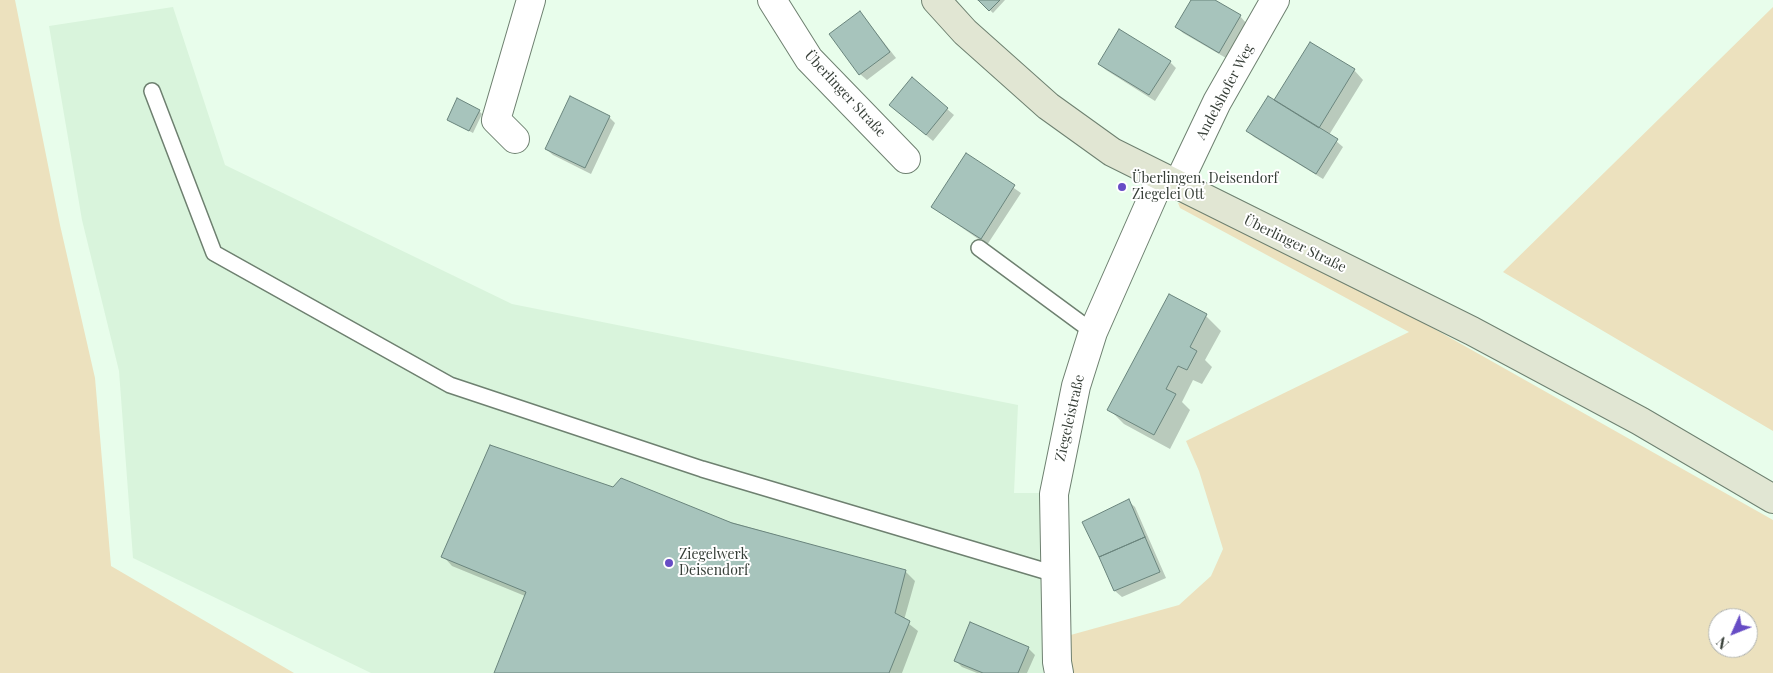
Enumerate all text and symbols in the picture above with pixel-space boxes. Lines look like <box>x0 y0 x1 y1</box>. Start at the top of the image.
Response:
street label: Andelshofer Weg <box>1193 41 1257 143</box>
street label: Überlinger Straße <box>801 47 889 141</box>
place label: Überlingen, Deisendorf Ziegelei Ott <box>1132 171 1278 203</box>
marker: Überlingen, Deisendorf Ziegelei Ott <box>1116 181 1128 193</box>
street label: Überlinger Straße <box>1241 212 1349 276</box>
street label: Ziegeleistraße <box>1052 373 1088 463</box>
place label: Ziegelwerk Deisendorf <box>679 547 749 580</box>
marker: Ziegelwerk Deisendorf <box>663 557 675 569</box>
north arrow <box>1708 608 1758 658</box>
text: N <box>1712 633 1733 653</box>

